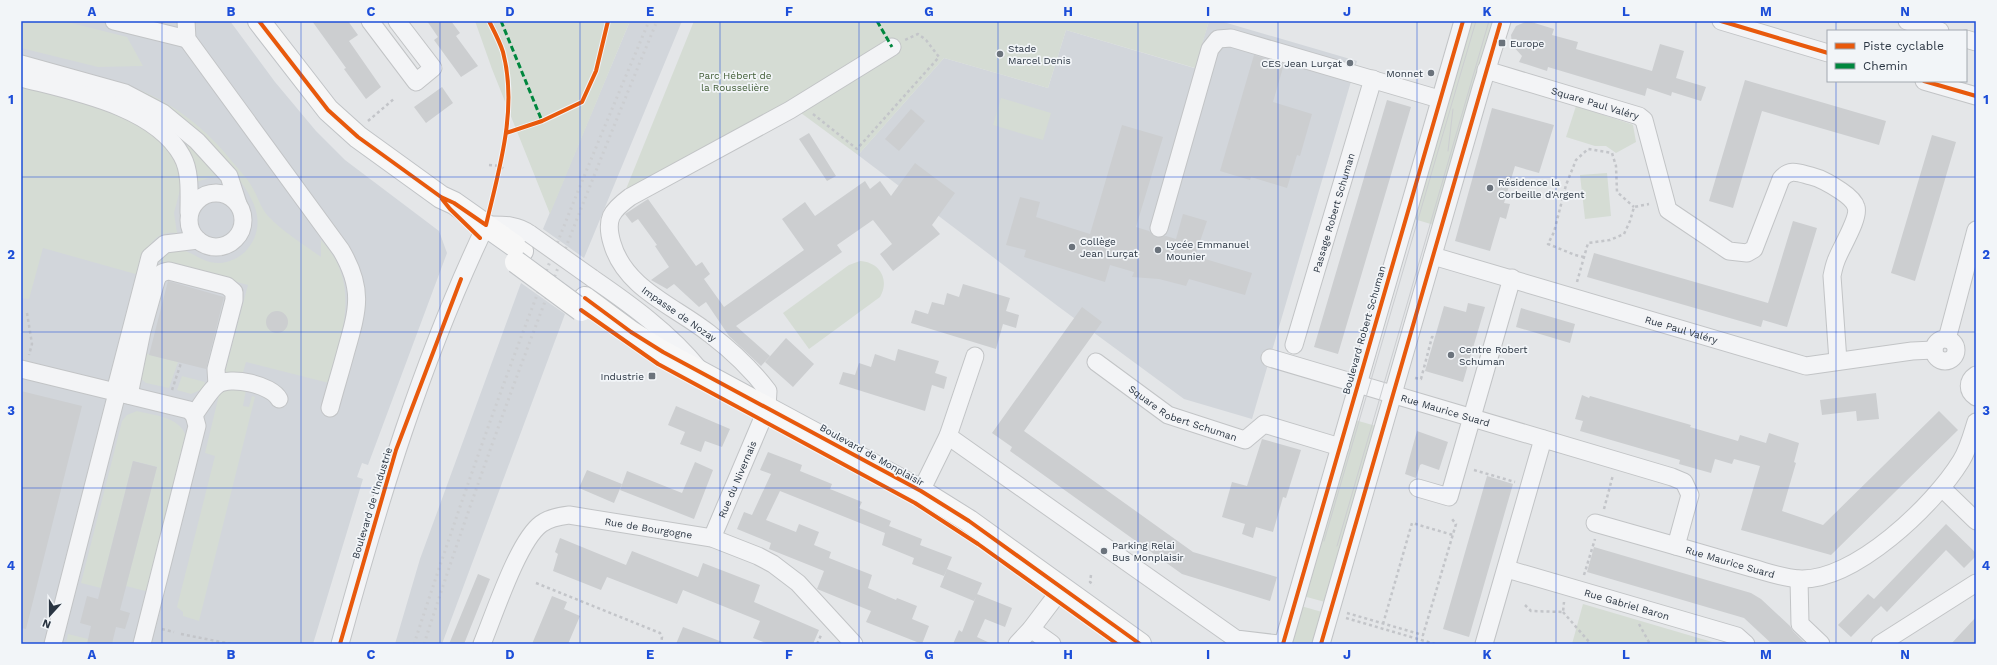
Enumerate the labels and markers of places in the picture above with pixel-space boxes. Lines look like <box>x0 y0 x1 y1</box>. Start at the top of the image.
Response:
marker: Europe <box>1497 38 1507 48</box>
place label: Europe <box>1510 38 1545 49</box>
place label: Stade Marcel Denis <box>1008 43 1071 66</box>
marker: Stade Marcel Denis <box>995 49 1005 59</box>
place label: CES Jean Lurçat <box>1261 58 1343 69</box>
marker: CES Jean Lurçat <box>1345 58 1355 68</box>
place label: Monnet <box>1386 68 1424 79</box>
marker: Monnet <box>1426 68 1436 78</box>
place label: Résidence la Corbeille d'Argent <box>1498 177 1585 200</box>
marker: Résidence la Corbeille d'Argent <box>1485 183 1495 193</box>
place label: Collège Jean Lurçat <box>1080 236 1139 259</box>
place label: Lycée Emmanuel Mounier <box>1166 239 1249 262</box>
marker: Collège Jean Lurçat <box>1067 242 1077 252</box>
marker: Lycée Emmanuel Mounier <box>1153 245 1163 255</box>
place label: Centre Robert Schuman <box>1459 344 1528 367</box>
marker: Centre Robert Schuman <box>1446 350 1456 360</box>
place label: Industrie <box>600 371 644 382</box>
marker: Industrie <box>647 371 657 381</box>
place label: Parking Relai Bus Monplaisir <box>1112 540 1184 563</box>
marker: Parking Relai Bus Monplaisir <box>1099 546 1109 556</box>

